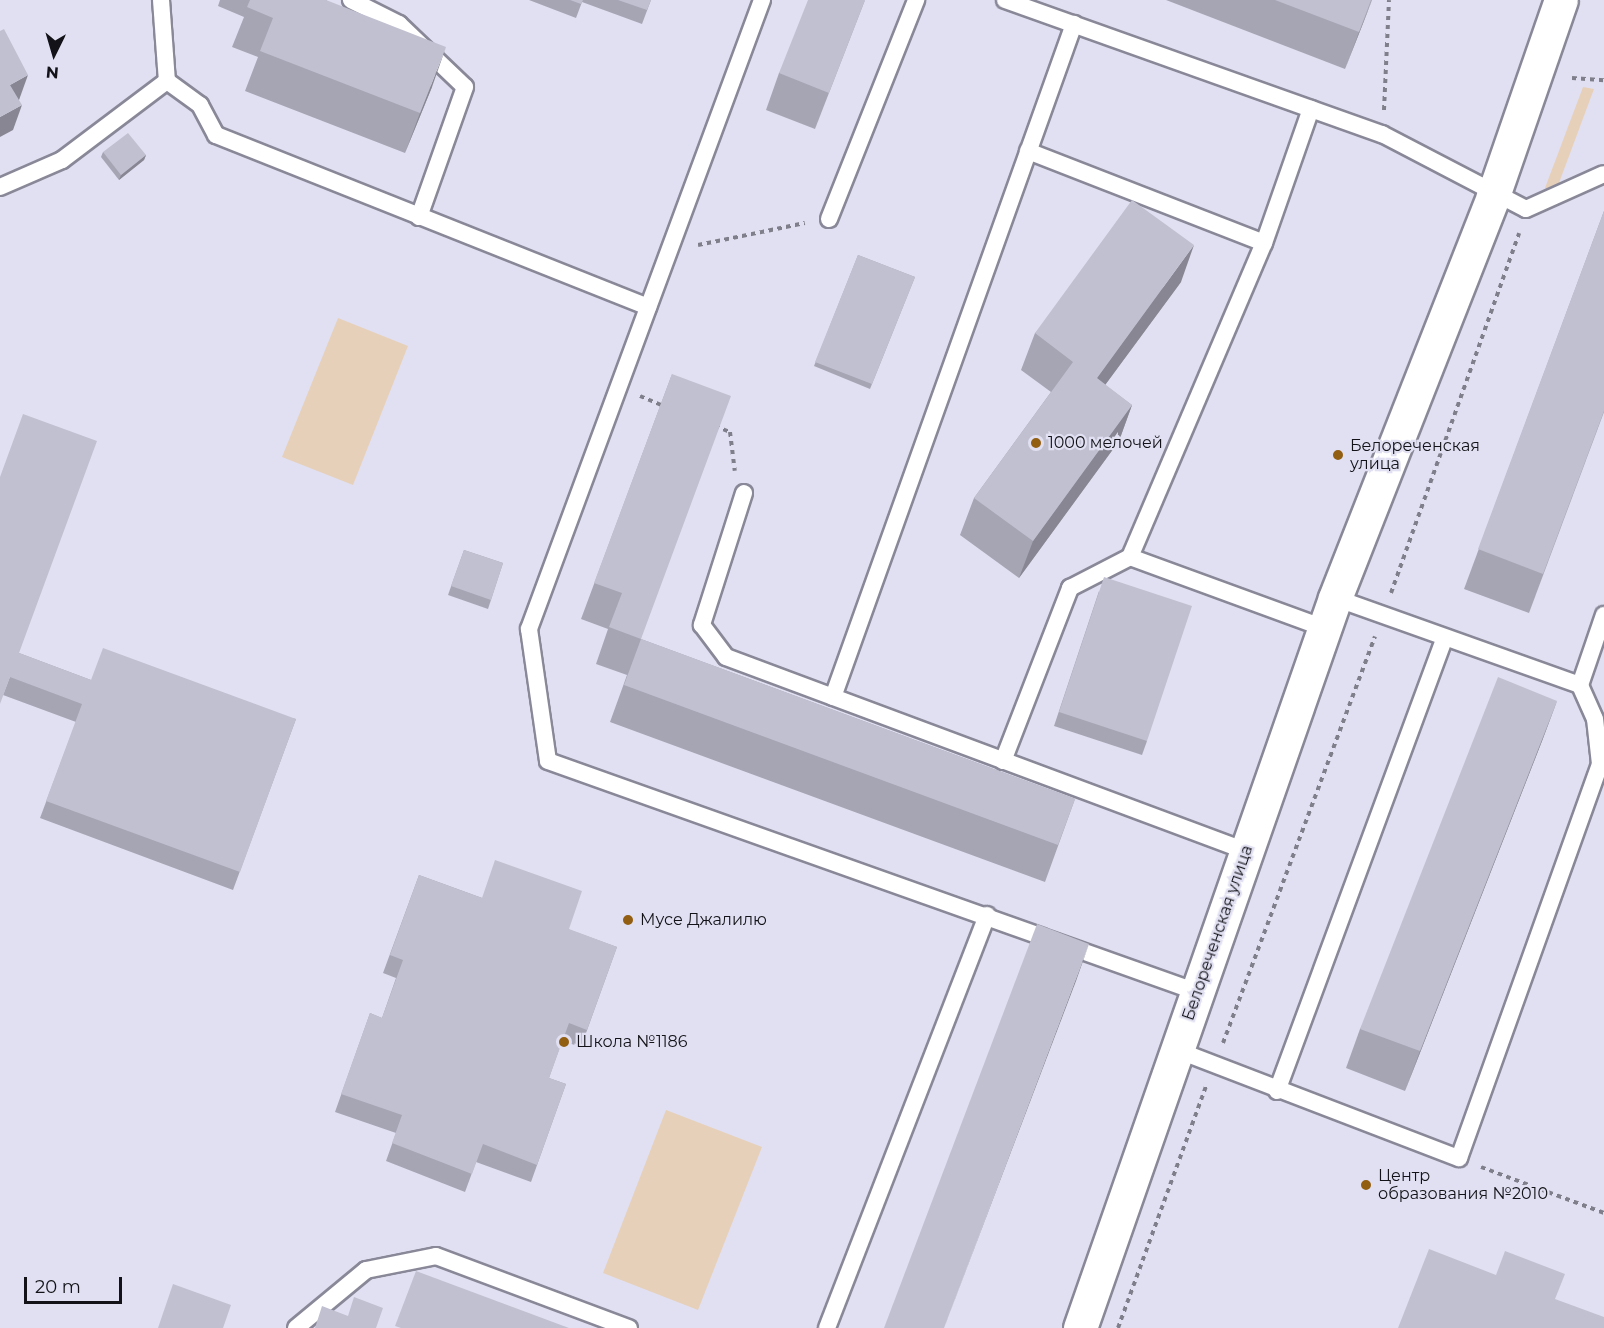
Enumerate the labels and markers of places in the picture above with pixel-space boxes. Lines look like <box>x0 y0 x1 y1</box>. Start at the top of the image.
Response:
place label: 1000 мелочей <box>1048 433 1163 453</box>
marker: 1000 мелочей <box>1029 436 1043 450</box>
place label: Белореченская улица <box>1350 436 1480 474</box>
marker: Белореченская улица <box>1331 448 1345 462</box>
place label: Мусе Джалилю <box>640 910 767 930</box>
marker: Мусе Джалилю <box>621 913 635 927</box>
place label: Школа №1186 <box>576 1032 687 1052</box>
marker: Школа №1186 <box>557 1035 571 1049</box>
place label: Центр образования №2010 <box>1378 1166 1548 1204</box>
marker: Центр образования №2010 <box>1359 1178 1373 1192</box>

